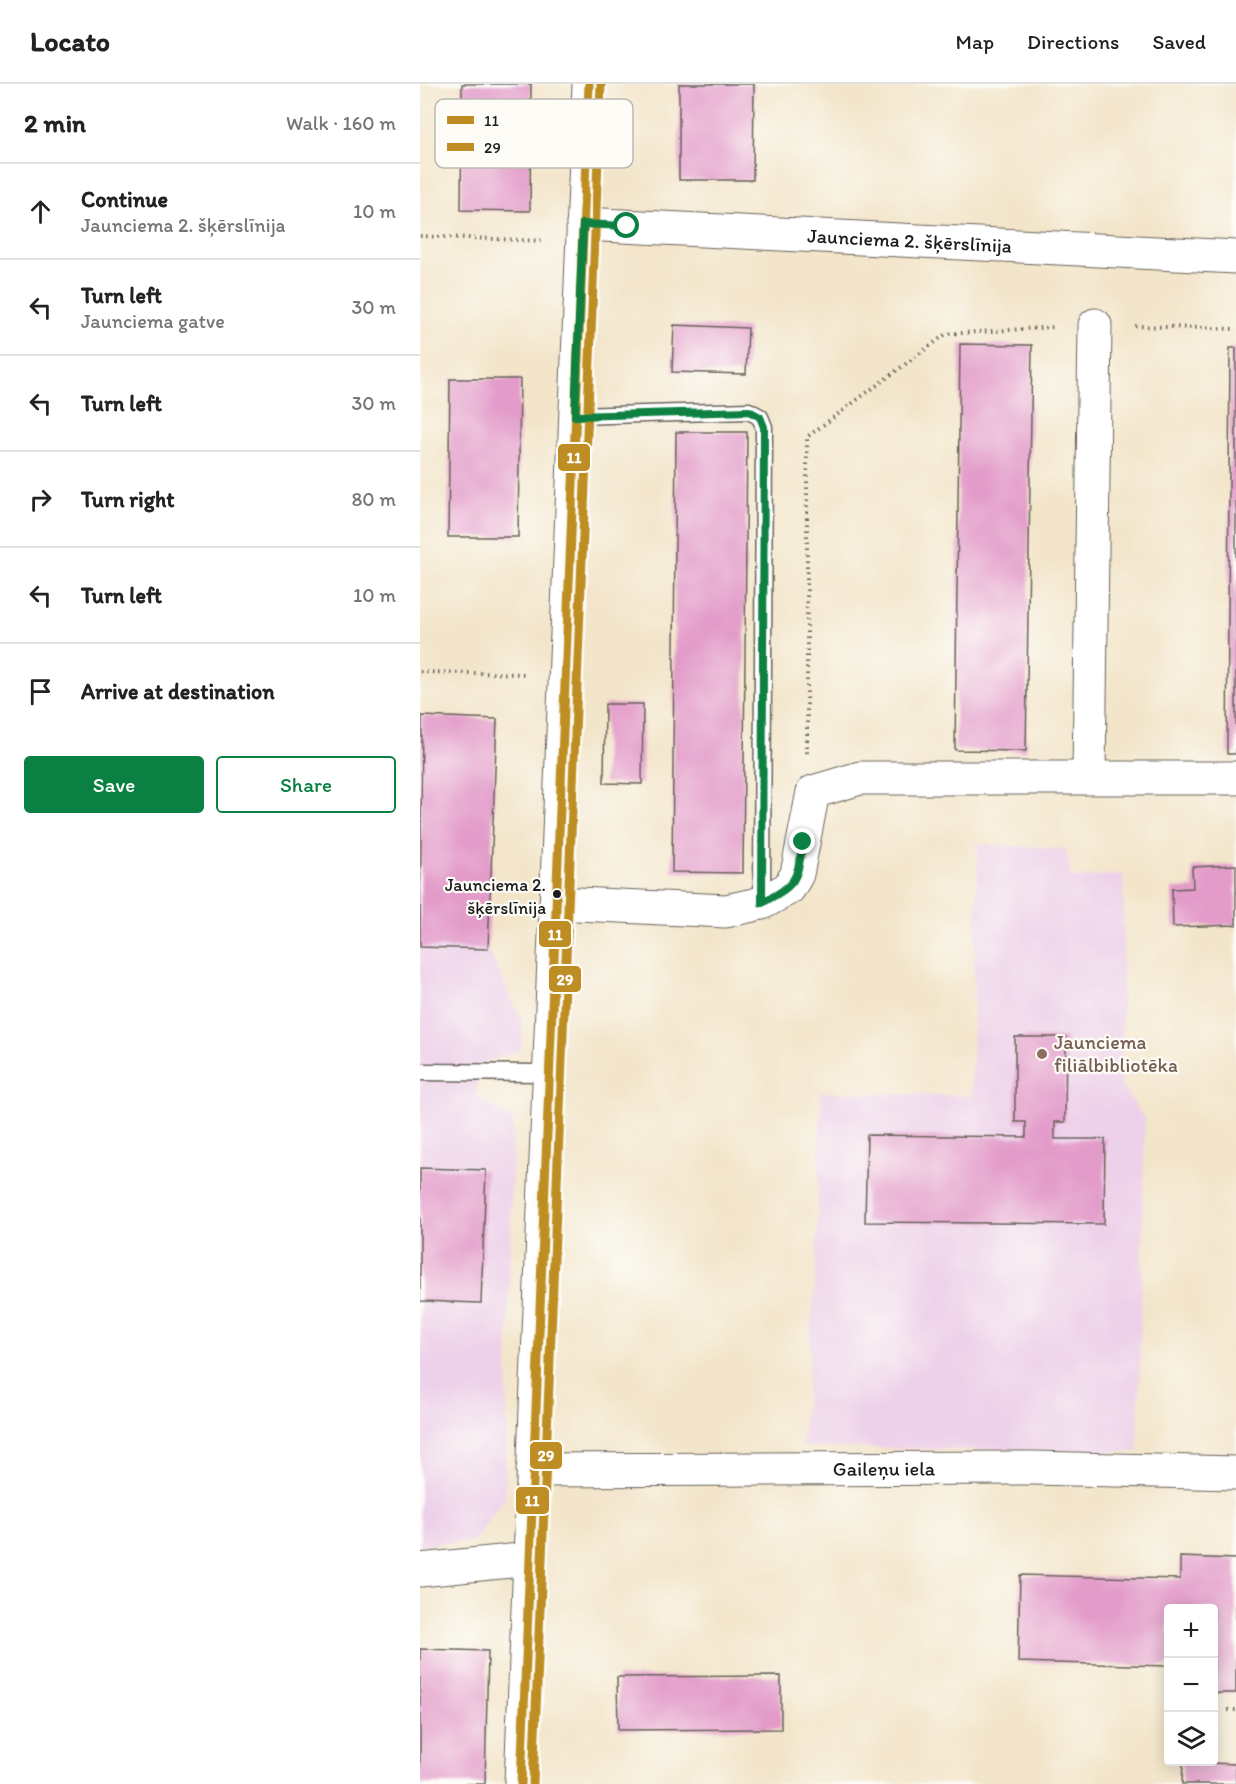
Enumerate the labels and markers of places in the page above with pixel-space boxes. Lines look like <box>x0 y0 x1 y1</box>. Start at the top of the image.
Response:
place label: Jaunciema 2. šķērslīnija <box>445 874 546 919</box>
marker: Jaunciema 2. šķērslīnija <box>551 888 563 900</box>
place label: Jaunciema filiālbibliotēka <box>1054 1030 1178 1077</box>
marker: Jaunciema filiālbibliotēka <box>1035 1047 1049 1061</box>

